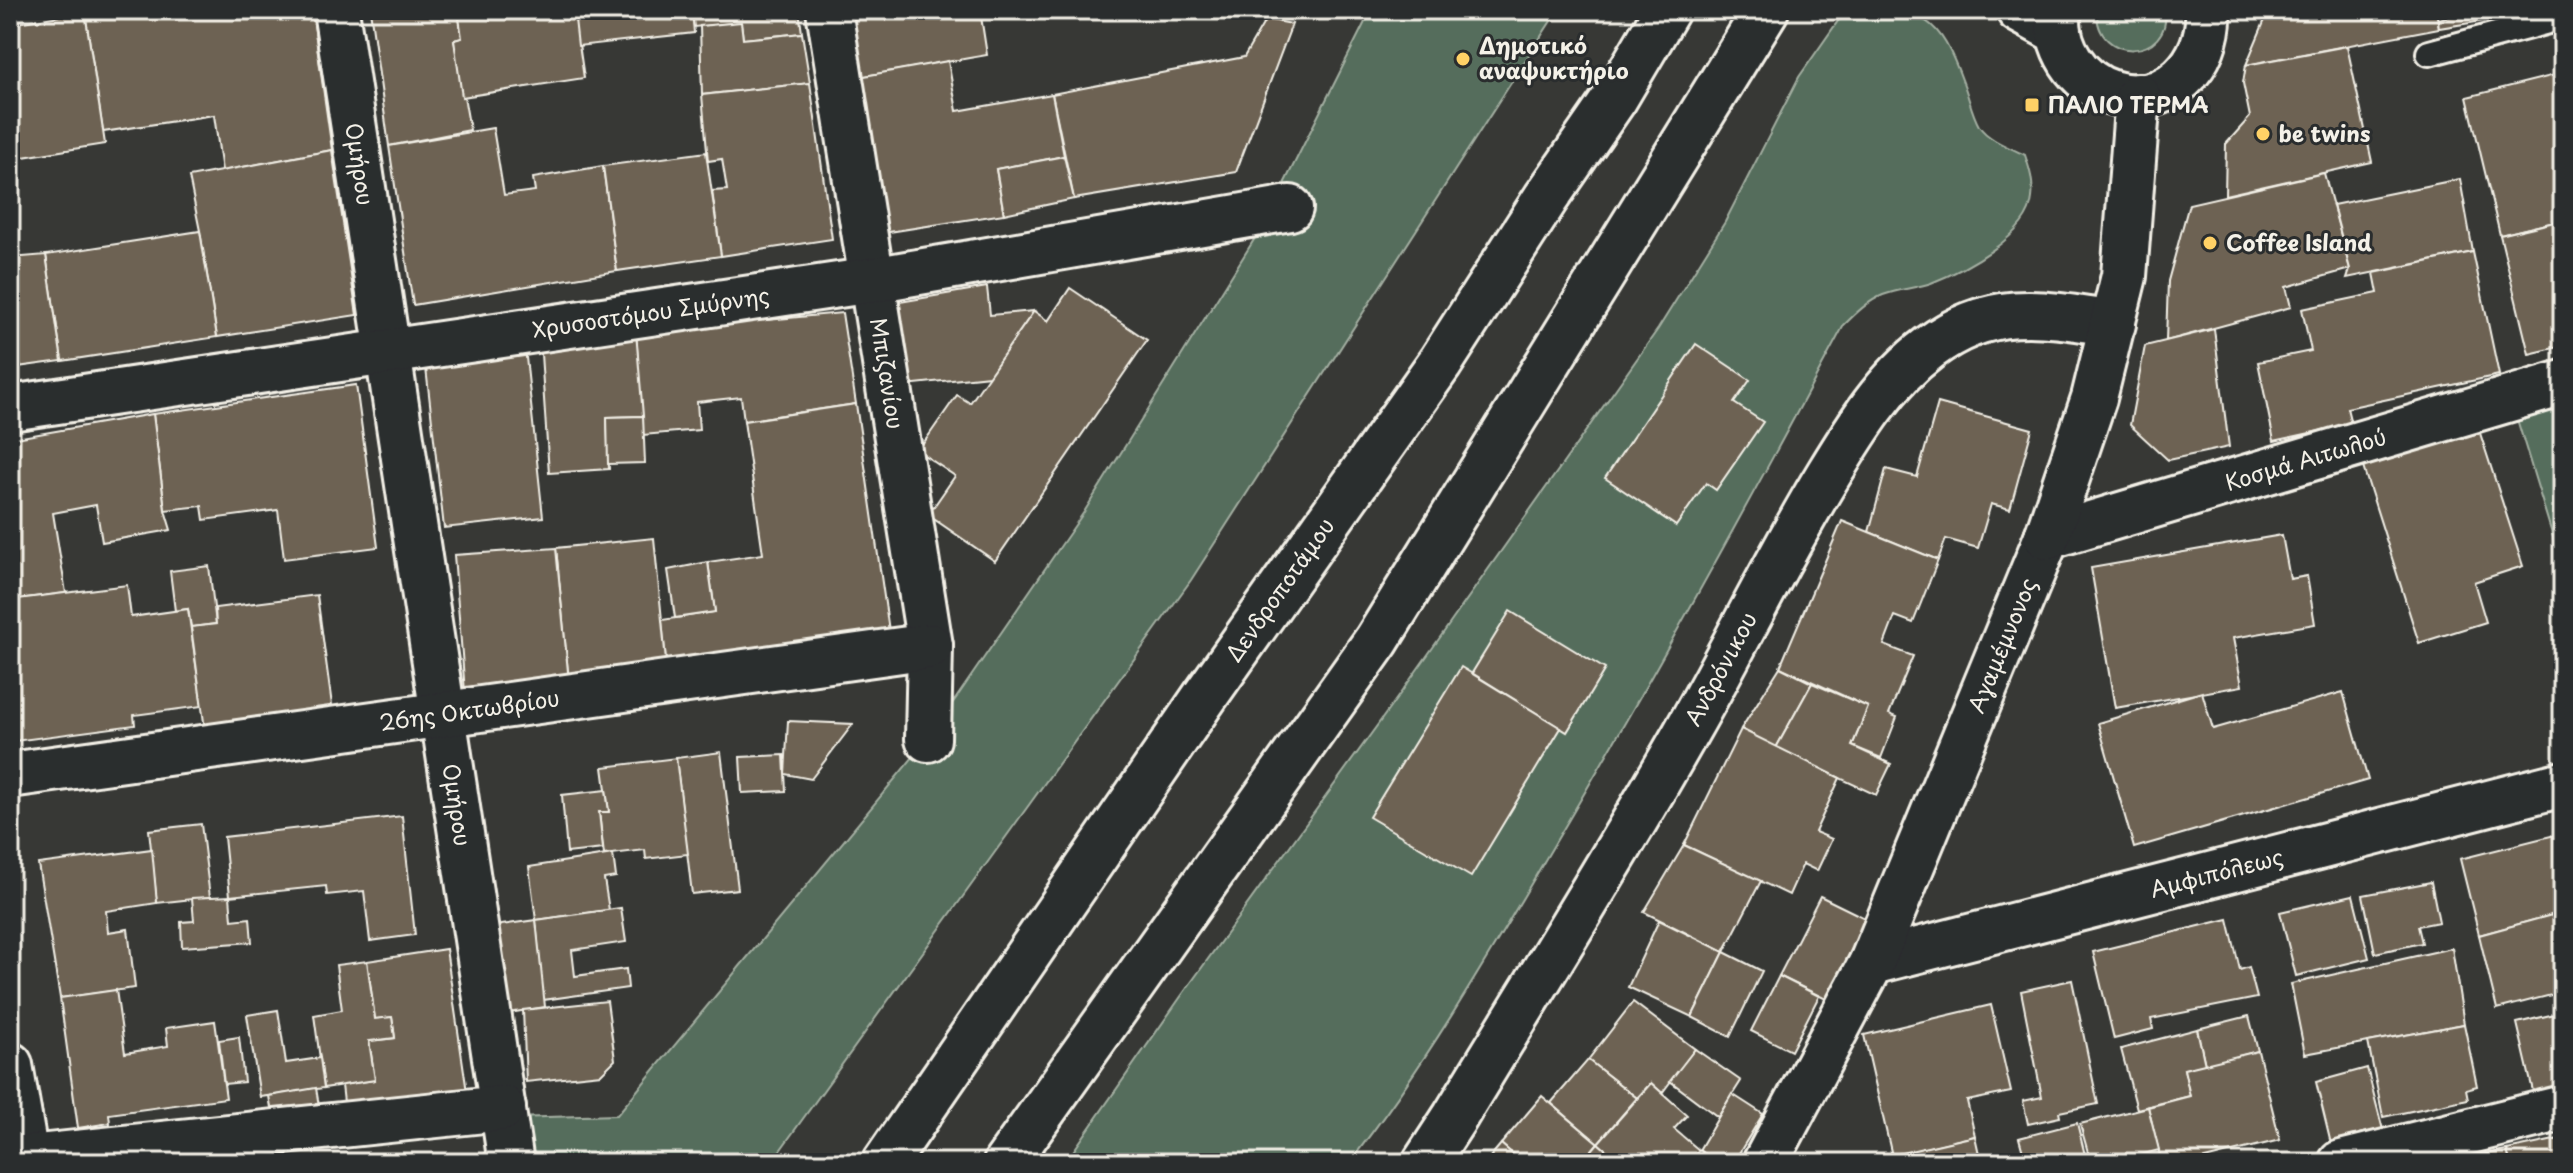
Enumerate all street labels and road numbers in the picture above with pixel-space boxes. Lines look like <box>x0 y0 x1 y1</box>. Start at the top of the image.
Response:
street label: Ομήρου <box>338 120 383 208</box>
street label: Χρυσοστόμου Σμύρνης <box>530 277 772 345</box>
street label: Μπιζανίου <box>863 315 913 431</box>
street label: Κοσμά Αιτωλού <box>2221 419 2390 498</box>
street label: Δενδροποτάμου <box>1216 510 1341 668</box>
street label: Αγαμέμνονος <box>1958 573 2043 717</box>
street label: Ανδρόνικου <box>1675 605 1764 731</box>
street label: 26ης Οκτωβρίου <box>377 680 562 738</box>
street label: Ομήρου <box>436 761 481 848</box>
street label: Αμφιπόλεως <box>2146 839 2286 905</box>

